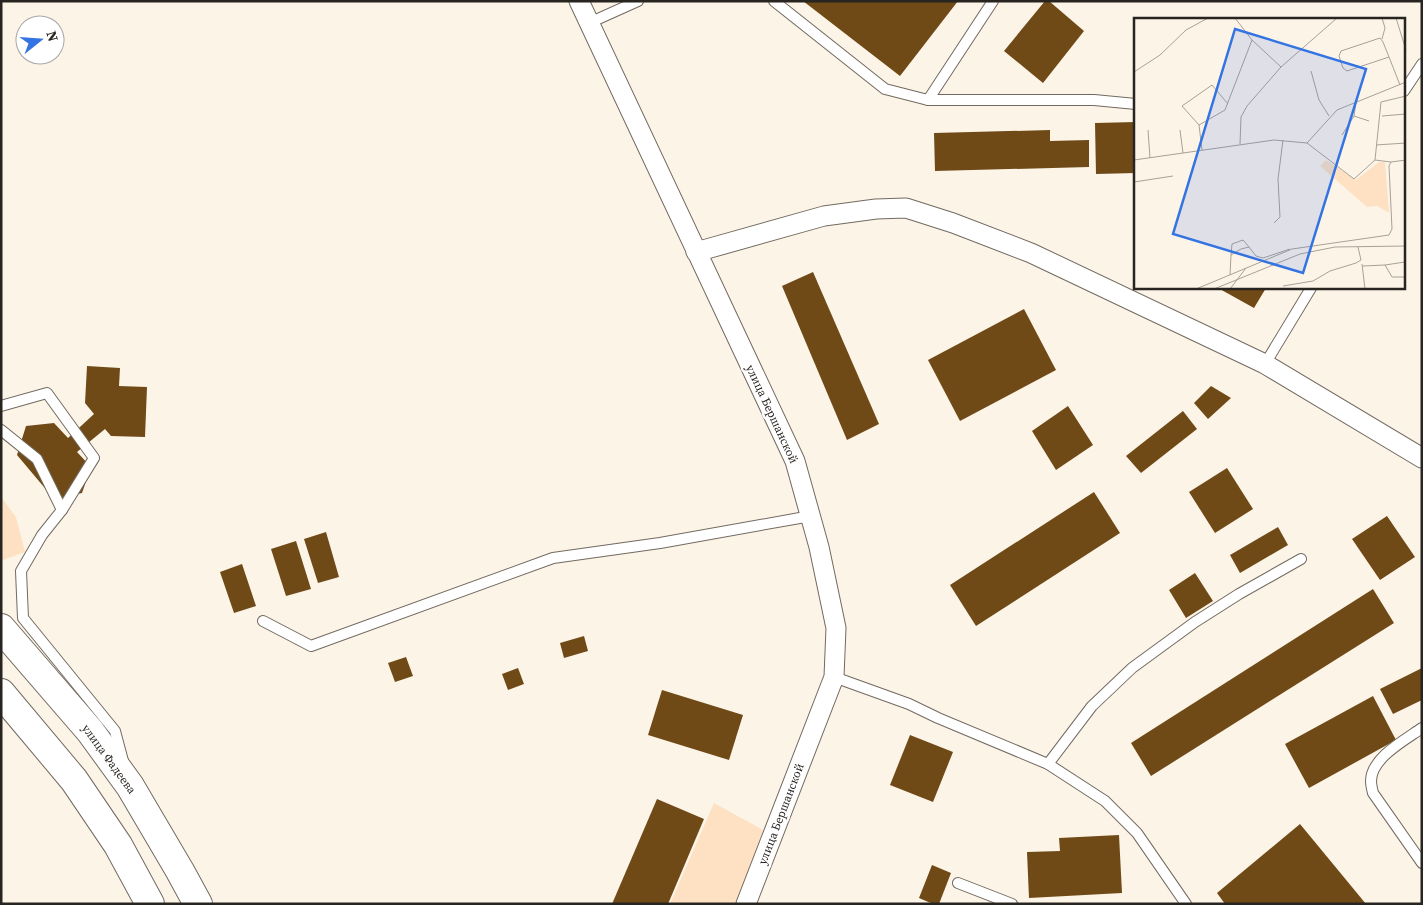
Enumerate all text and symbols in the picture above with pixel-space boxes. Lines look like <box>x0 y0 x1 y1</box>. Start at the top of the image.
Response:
north arrow <box>15 15 65 65</box>
inset map <box>1134 18 1406 289</box>
text: N <box>41 28 63 44</box>
street label: улица Бершанской <box>742 362 802 466</box>
street label: улица Фадеева <box>78 721 140 798</box>
street label: улица Бершанской <box>754 761 808 867</box>

